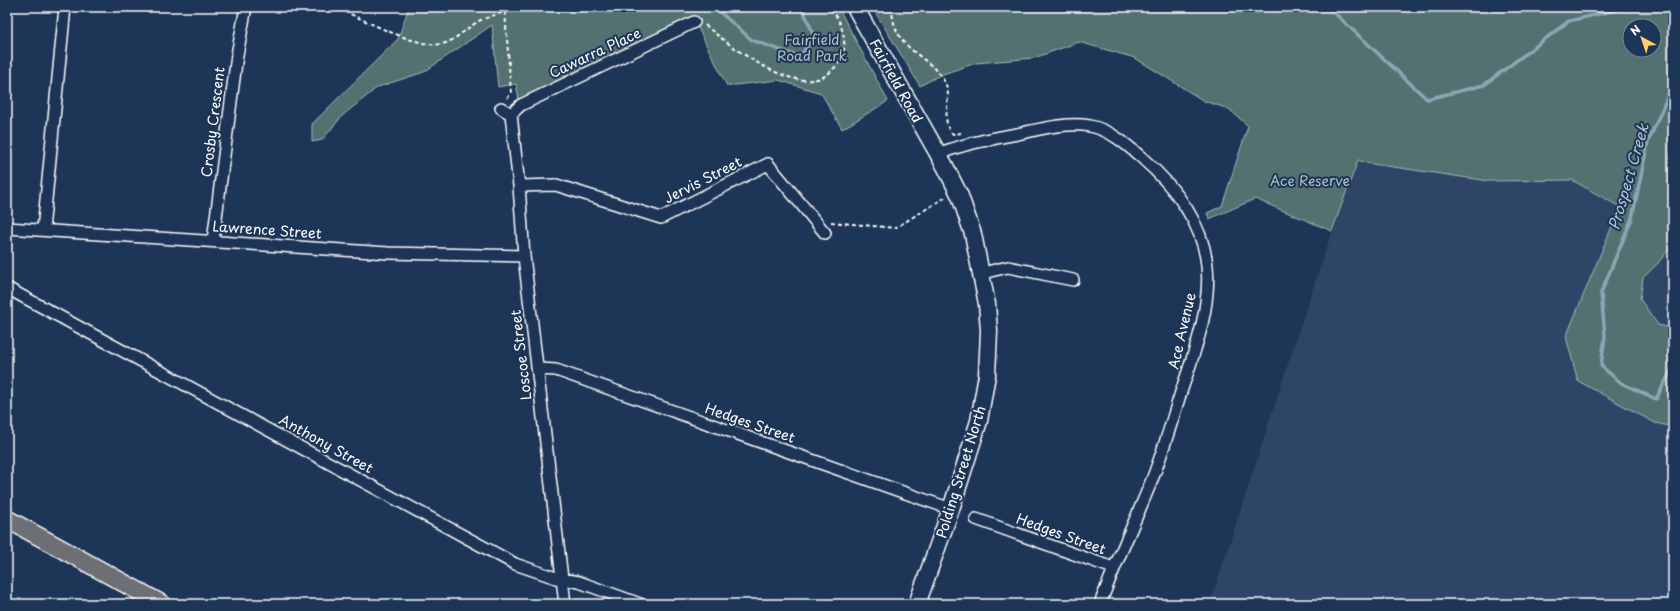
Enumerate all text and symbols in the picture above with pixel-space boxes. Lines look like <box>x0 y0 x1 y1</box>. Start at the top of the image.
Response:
north arrow <box>1622 18 1662 58</box>
text: N <box>1626 20 1644 39</box>
street label: Cawarra Place <box>546 22 644 83</box>
park label: Fairfield Road Park <box>777 29 848 66</box>
street label: Fairfield Road <box>865 35 928 127</box>
street label: Crosby Crescent <box>195 65 230 178</box>
water label: Prospect Creek <box>1601 120 1654 233</box>
street label: Jervis Street <box>660 151 745 208</box>
park label: Ace Reserve <box>1270 170 1350 191</box>
street label: Lawrence Street <box>212 215 323 244</box>
street label: Ace Avenue <box>1163 290 1201 371</box>
street label: Loscoe Street <box>505 309 536 401</box>
street label: Hedges Street <box>702 397 798 448</box>
street label: Polding Street North <box>930 403 991 541</box>
street label: Anthony Street <box>275 409 377 478</box>
street label: Hedges Street <box>1013 508 1109 560</box>

